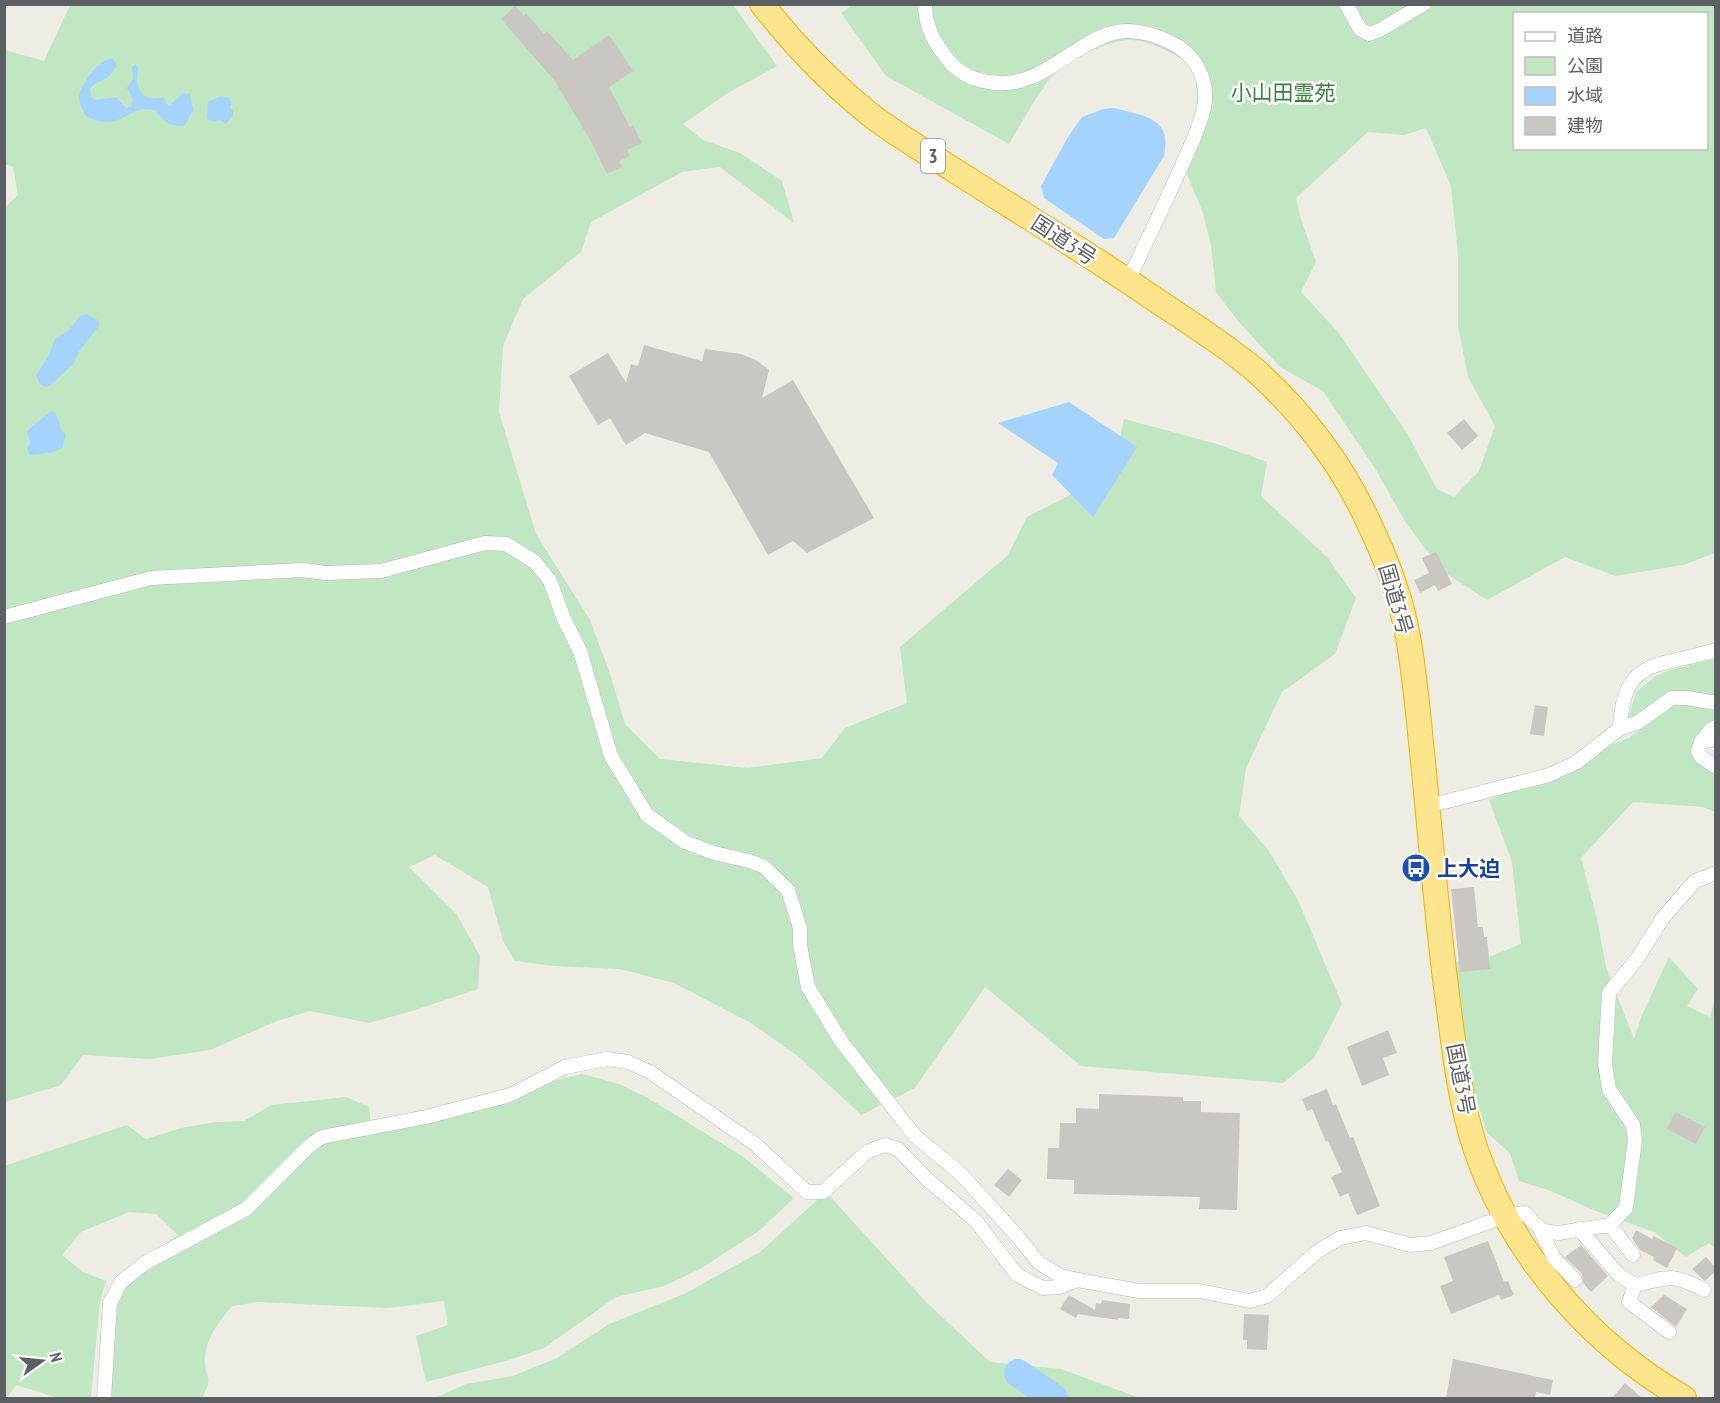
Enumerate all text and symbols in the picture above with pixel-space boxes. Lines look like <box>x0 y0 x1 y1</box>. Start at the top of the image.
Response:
legend <box>1513 12 1708 150</box>
text: 道路 <box>1567 24 1603 47</box>
text: 公園 <box>1567 54 1603 77</box>
park label: 小山田霊苑 <box>1231 79 1336 106</box>
text: 水域 <box>1567 84 1603 107</box>
text: 建物 <box>1567 114 1603 137</box>
road number: 3 <box>921 139 945 173</box>
street label: 国道3号 <box>1026 209 1102 271</box>
street label: 国道3号 <box>1373 560 1419 638</box>
bus stop icon: 上大迫 <box>1400 852 1432 884</box>
place label: 上大迫 <box>1437 855 1500 882</box>
street label: 国道3号 <box>1441 1041 1481 1117</box>
north arrow <box>12 1331 72 1391</box>
text: N <box>46 1350 67 1364</box>

